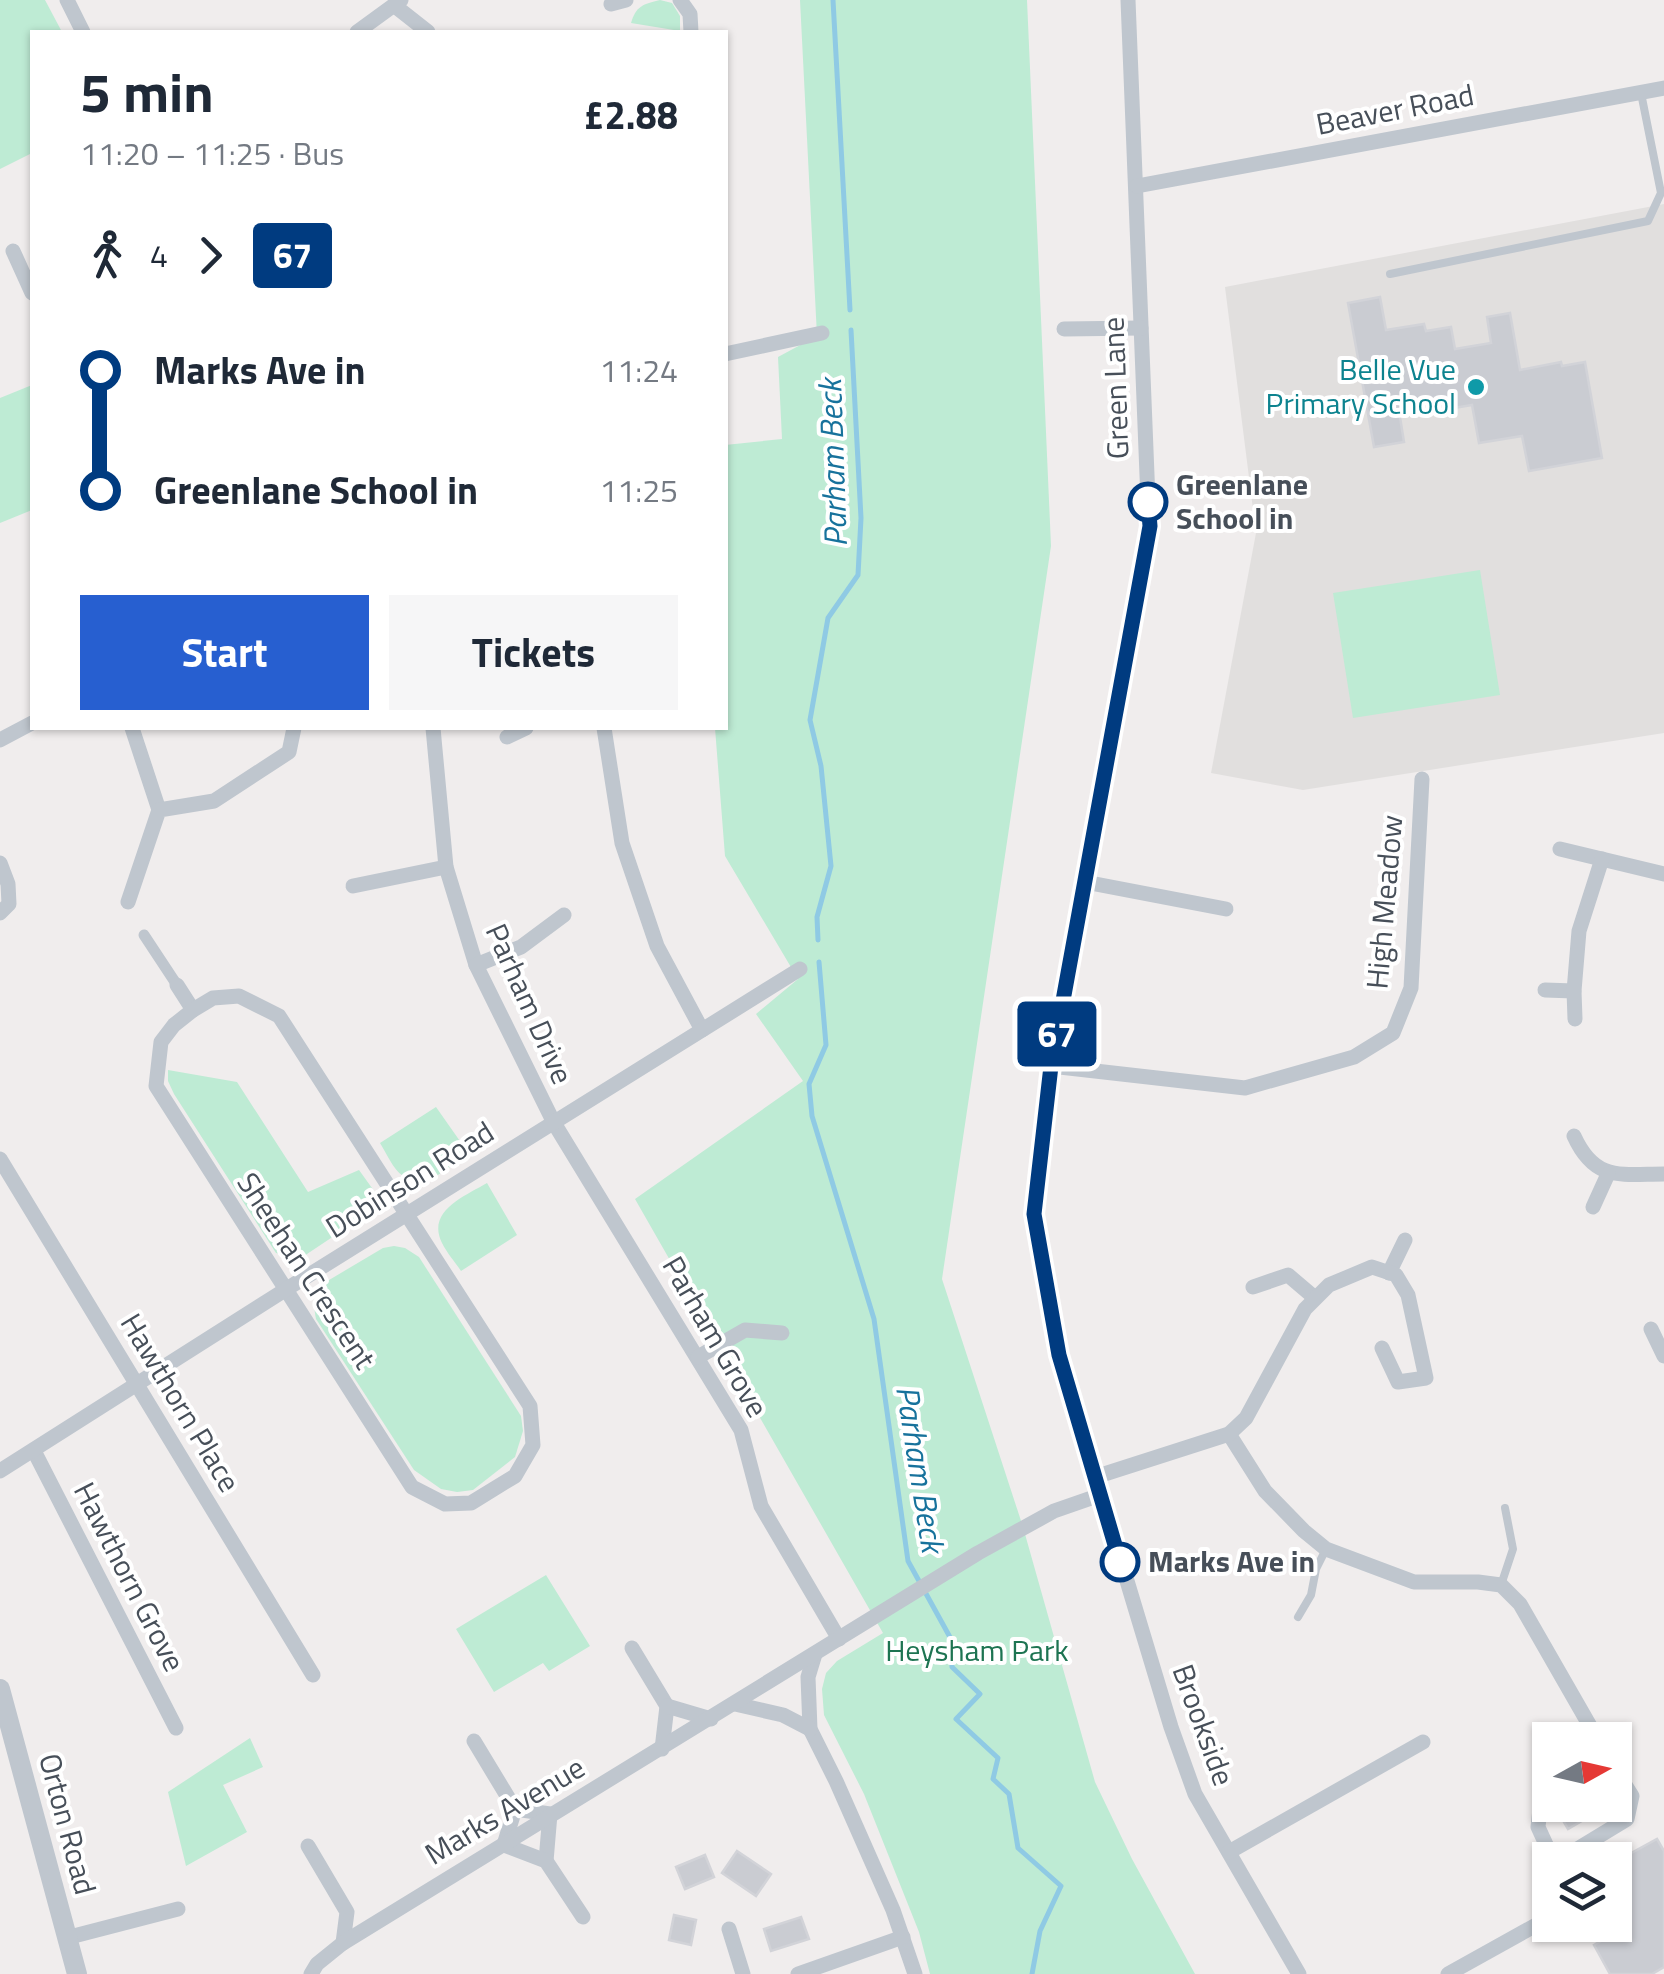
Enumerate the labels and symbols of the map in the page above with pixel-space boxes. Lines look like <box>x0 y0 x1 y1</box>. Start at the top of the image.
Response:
street label: Beaver Road <box>1312 71 1478 147</box>
street label: Green Lane <box>1090 316 1140 460</box>
place label: Belle Vue Primary School <box>1266 346 1456 426</box>
water label: Parham Beck <box>805 375 859 548</box>
marker: Belle Vue Primary School <box>1465 376 1487 398</box>
place label: Greenlane School in <box>1176 461 1308 541</box>
marker: Greenlane School in <box>1129 483 1167 521</box>
street label: High Meadow <box>1353 813 1415 991</box>
street label: Parham Drive <box>474 916 586 1091</box>
line badge: 67 <box>1012 1002 1102 1066</box>
street label: Dobinson Road <box>316 1109 503 1249</box>
street label: Sheehan Crescent <box>226 1163 388 1378</box>
street label: Parham Grove <box>651 1247 781 1426</box>
street label: Hawthorn Place <box>109 1304 252 1501</box>
water label: Parham Beck <box>884 1382 958 1559</box>
street label: Hawthorn Grove <box>62 1474 197 1679</box>
place label: Marks Ave in <box>1148 1538 1315 1584</box>
marker: Marks Ave in <box>1101 1543 1139 1581</box>
park label: Heysham Park <box>885 1627 1069 1673</box>
street label: Brookside <box>1161 1658 1247 1792</box>
north arrow <box>1532 1722 1632 1822</box>
street label: Marks Avenue <box>416 1744 593 1876</box>
street label: Orton Road <box>27 1748 109 1899</box>

